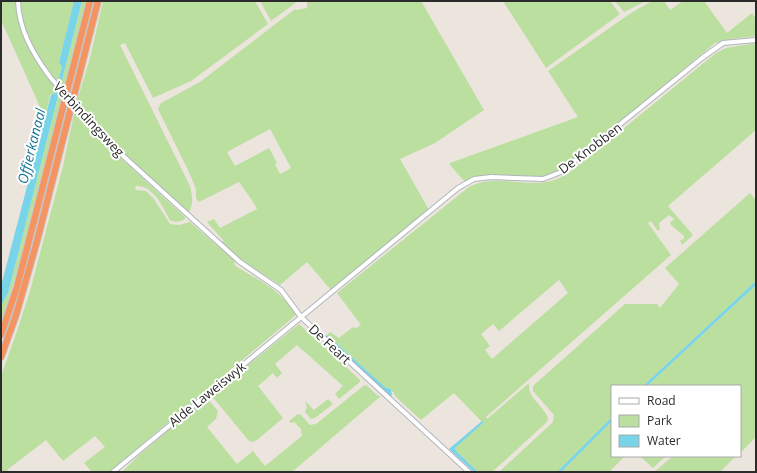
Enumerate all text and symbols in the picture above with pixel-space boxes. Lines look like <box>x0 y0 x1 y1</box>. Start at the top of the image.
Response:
street label: Verbindingsweg <box>50 78 128 160</box>
water label: Offierkanaal <box>12 106 50 186</box>
street label: De Knobben <box>555 118 625 178</box>
street label: De Feart <box>305 320 355 368</box>
street label: Alde Laweiswyk <box>165 357 249 431</box>
legend <box>611 385 741 457</box>
text: Road <box>647 392 676 409</box>
text: Park <box>647 412 673 429</box>
text: Water <box>647 432 681 449</box>

